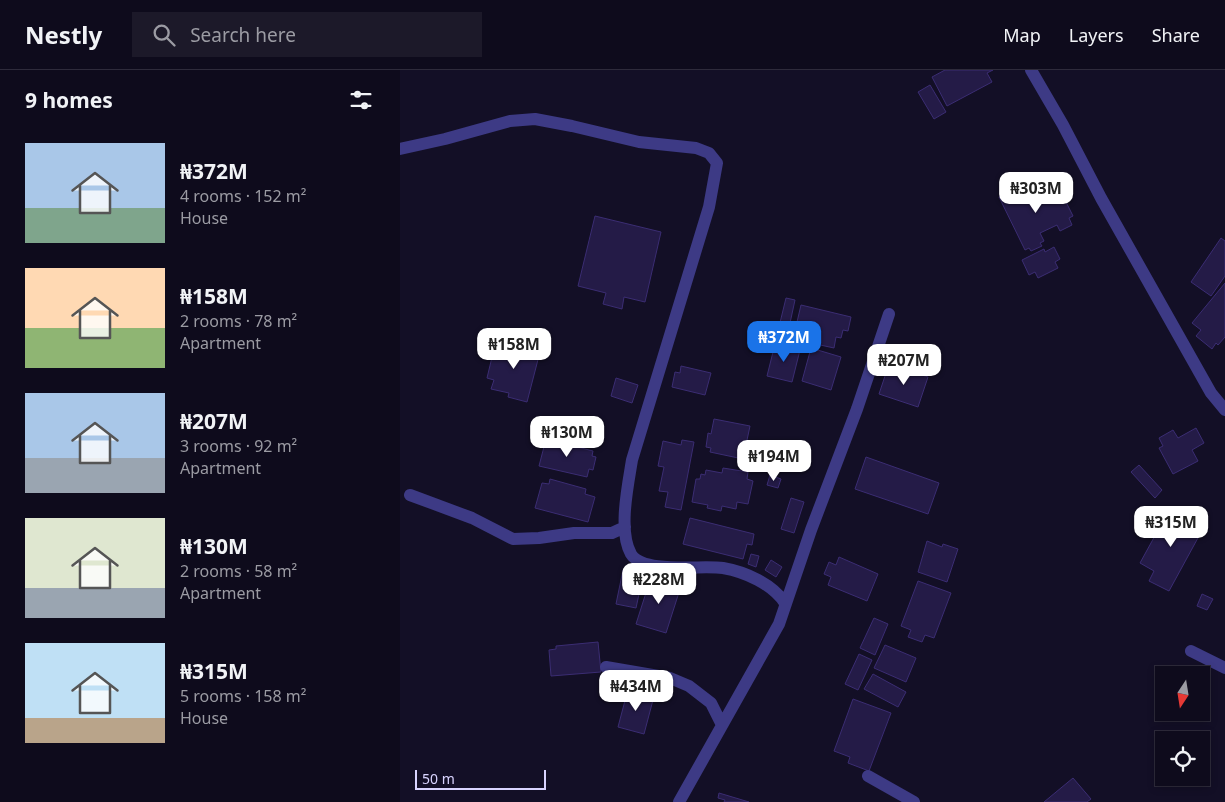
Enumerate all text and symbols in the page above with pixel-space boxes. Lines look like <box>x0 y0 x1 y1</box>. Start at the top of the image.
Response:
search box <box>132 12 482 57</box>
text: Nestly <box>25 18 102 51</box>
icon: search <box>150 21 178 49</box>
text: Search here <box>190 22 296 48</box>
text: Map <box>1003 23 1041 47</box>
text: Layers <box>1069 23 1124 47</box>
text: Share <box>1152 23 1200 47</box>
text: 9 homes <box>25 86 113 114</box>
icon: filters <box>347 86 375 114</box>
text: ₦372M <box>180 157 248 185</box>
icon: home <box>65 163 125 223</box>
pin: ₦303M <box>1001 172 1071 214</box>
text: ₦303M <box>1010 177 1062 199</box>
text: 4 rooms · 152 m² <box>180 185 306 207</box>
text: House <box>180 207 228 229</box>
text: ₦158M <box>180 282 248 310</box>
icon: home <box>65 288 125 348</box>
text: 2 rooms · 78 m² <box>180 310 297 332</box>
pin: ₦372M <box>749 320 819 363</box>
text: ₦372M <box>758 326 810 348</box>
pin: ₦158M <box>479 328 549 370</box>
text: Apartment <box>180 332 261 354</box>
text: ₦158M <box>488 333 540 355</box>
pin: ₦207M <box>869 344 939 386</box>
text: ₦207M <box>878 349 930 371</box>
text: ₦207M <box>180 407 248 435</box>
icon: home <box>65 413 125 473</box>
pin: ₦130M <box>532 416 602 458</box>
text: ₦130M <box>541 421 593 443</box>
text: 3 rooms · 92 m² <box>180 435 297 457</box>
pin: ₦194M <box>739 440 809 482</box>
text: ₦194M <box>748 445 800 467</box>
text: Apartment <box>180 457 261 479</box>
pin: ₦315M <box>1136 506 1206 548</box>
text: ₦315M <box>1145 511 1197 533</box>
text: ₦130M <box>180 532 248 560</box>
icon: home <box>65 538 125 598</box>
text: 2 rooms · 58 m² <box>180 560 297 582</box>
pin: ₦228M <box>624 562 694 605</box>
text: ₦228M <box>633 568 685 590</box>
text: Apartment <box>180 582 261 604</box>
text: ₦315M <box>180 657 248 685</box>
icon: home <box>65 663 125 723</box>
north arrow <box>1155 666 1210 721</box>
map controls <box>1155 666 1210 786</box>
pin: ₦434M <box>601 670 671 712</box>
text: ₦434M <box>610 675 662 697</box>
text: 5 rooms · 158 m² <box>180 685 306 707</box>
text: House <box>180 707 228 729</box>
button: locate <box>1155 731 1210 786</box>
scale bar <box>415 767 546 790</box>
text: 50 m <box>422 769 455 788</box>

